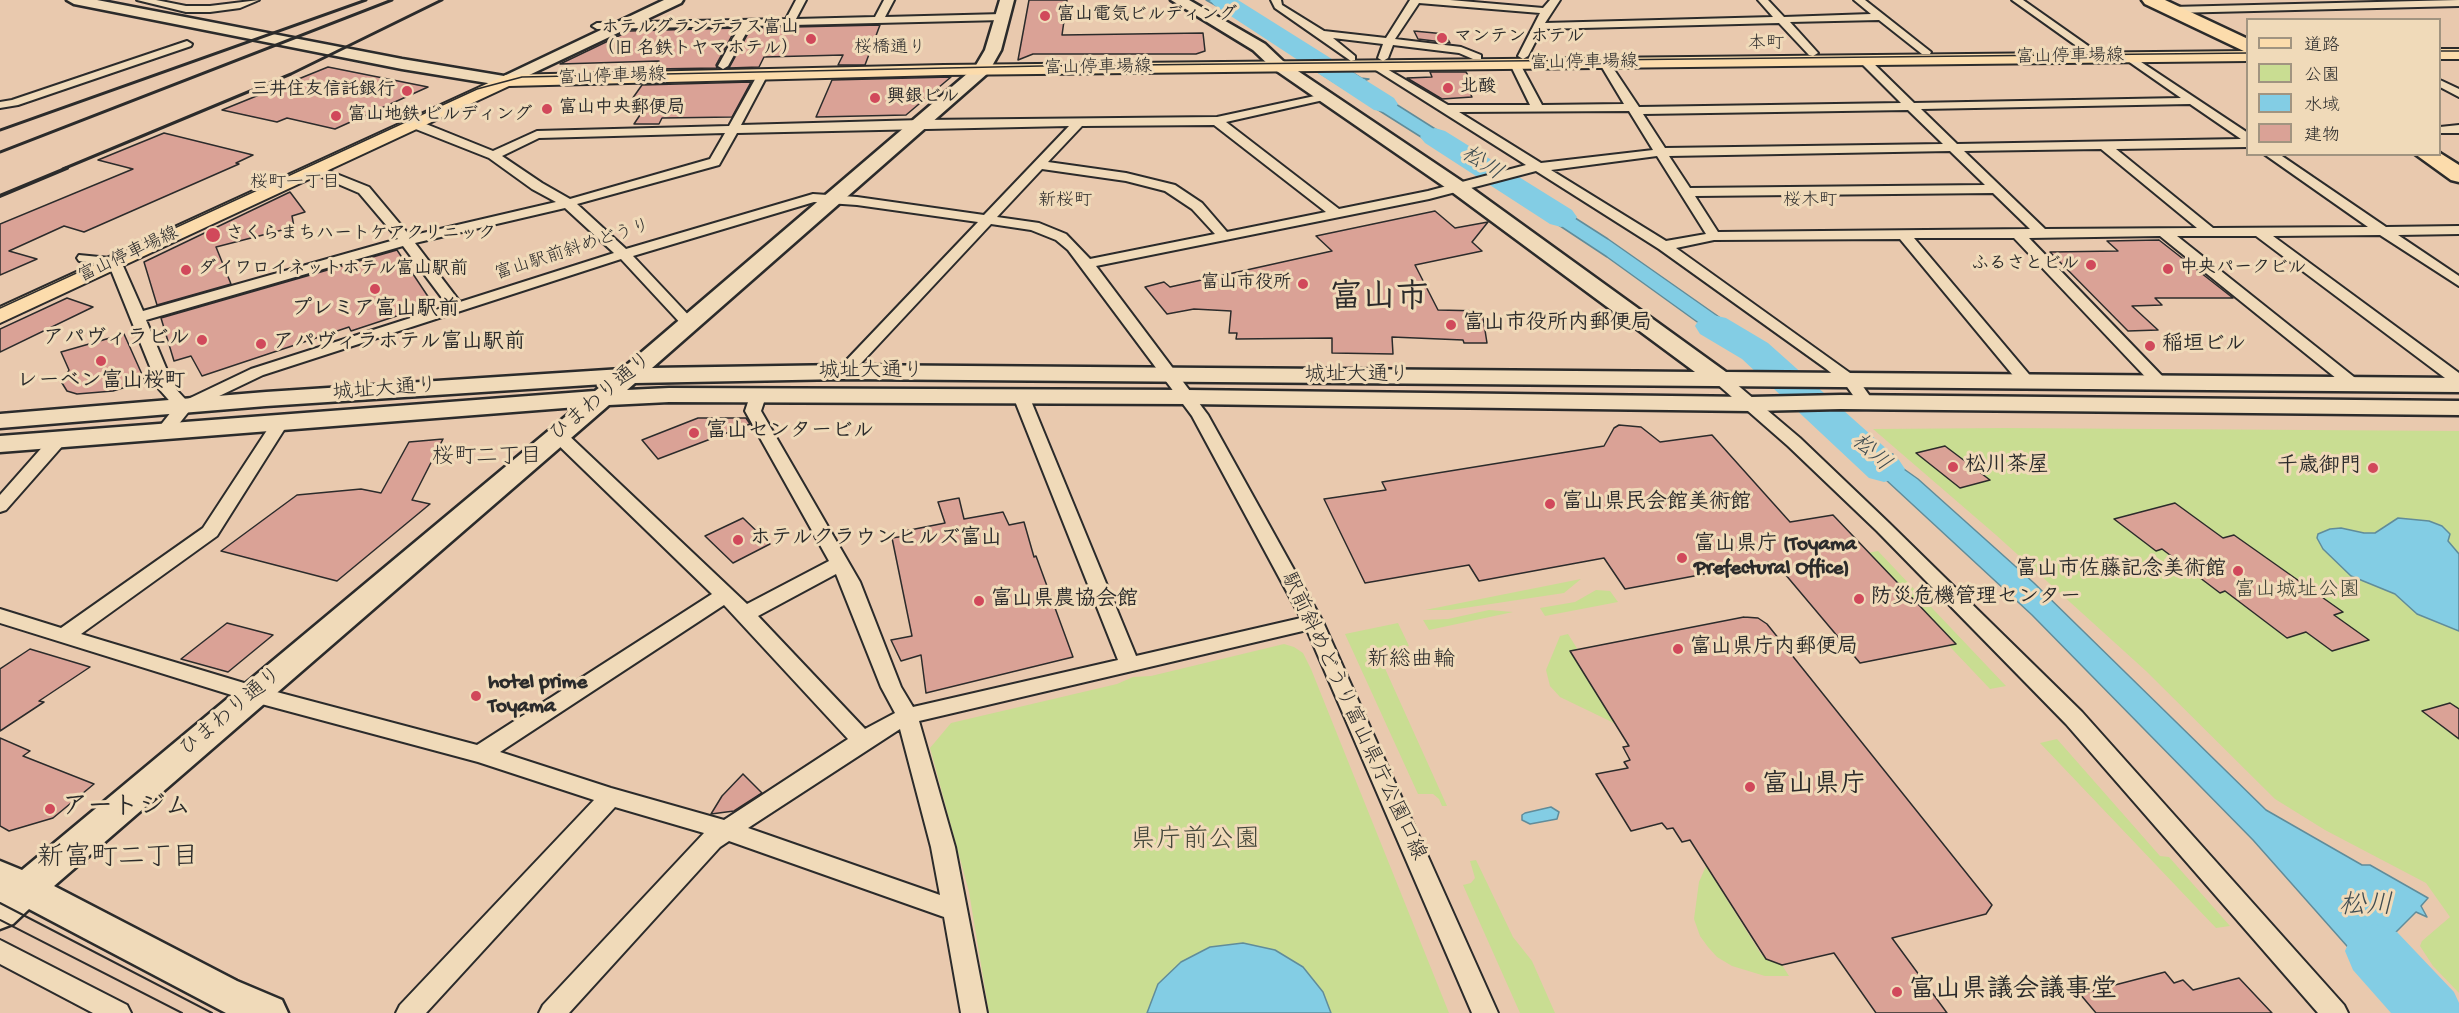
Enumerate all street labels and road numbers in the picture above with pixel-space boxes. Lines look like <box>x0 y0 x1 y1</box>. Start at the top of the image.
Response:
street label: 富山停車場線 <box>2016 46 2124 70</box>
street label: 富山停車場線 <box>1530 52 1638 76</box>
street label: 富山停車場線 <box>1044 57 1152 81</box>
street label: 富山停車場線 <box>558 65 666 91</box>
street label: 富山駅前斜めどうり <box>493 216 653 286</box>
street label: 富山停車場線 <box>75 223 183 289</box>
street label: ひまわり通り <box>546 348 658 448</box>
street label: 城址大通り <box>819 360 923 386</box>
street label: 城址大通り <box>1305 364 1409 390</box>
street label: 城址大通り <box>332 375 438 407</box>
street label: 駅前斜めどうり富山県庁公園口線 <box>1274 569 1430 865</box>
street label: ひまわり通り <box>176 663 288 763</box>

